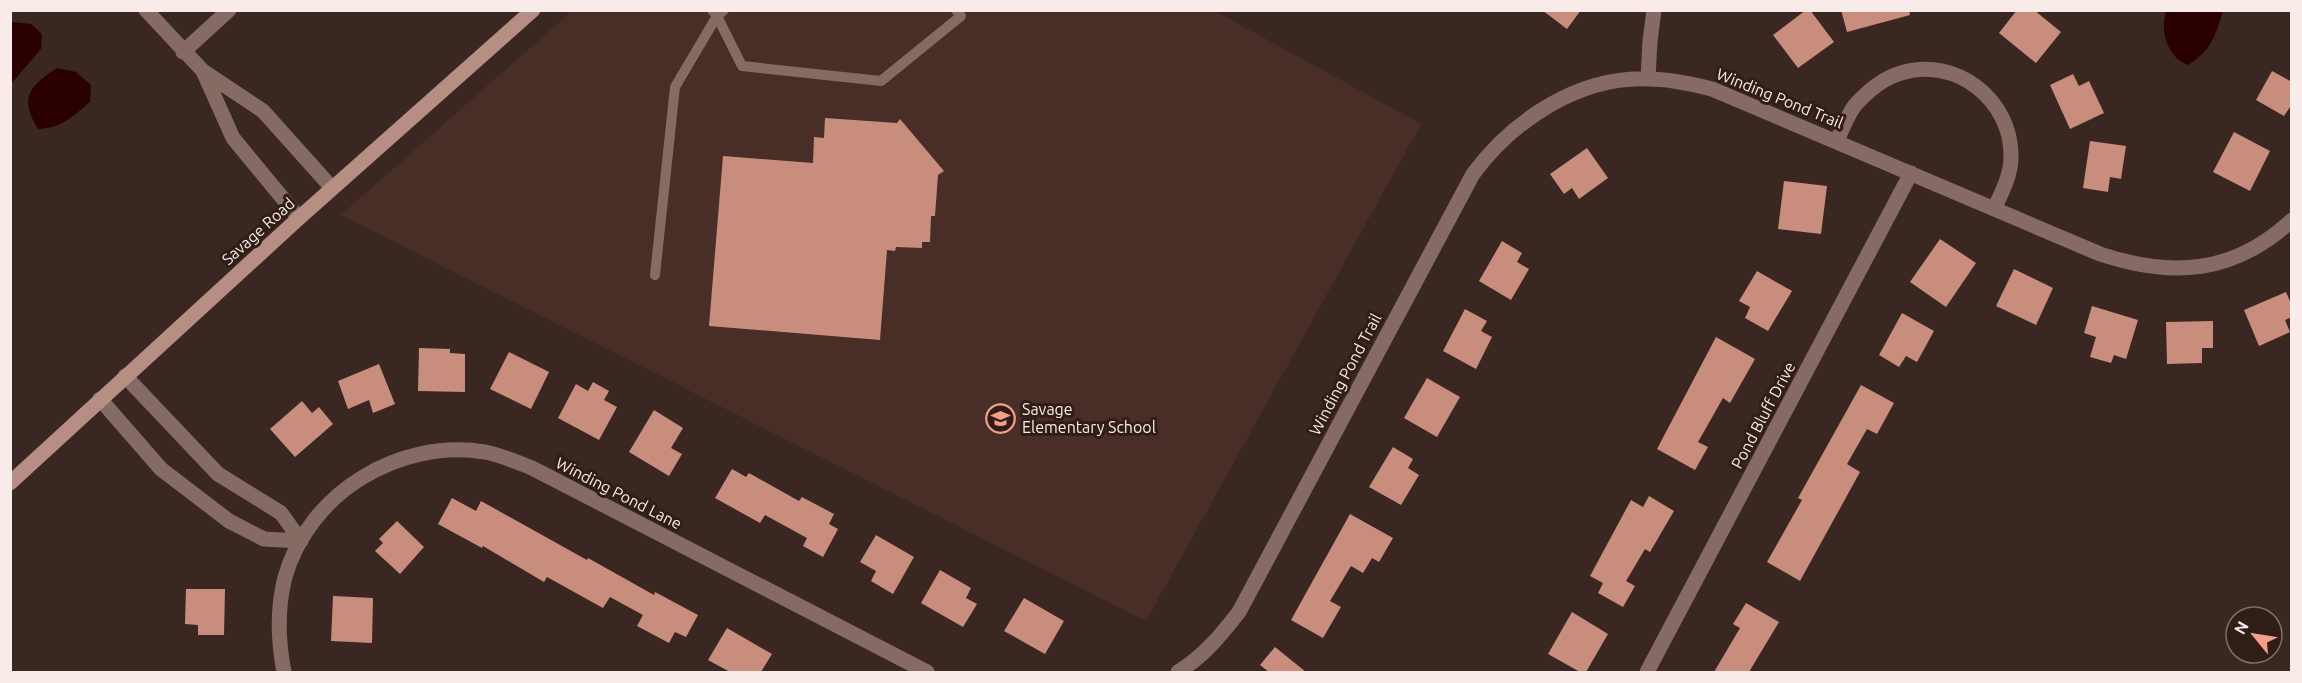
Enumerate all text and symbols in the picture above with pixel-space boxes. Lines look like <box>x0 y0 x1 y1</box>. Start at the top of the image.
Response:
street label: Winding Pond Trail <box>1714 64 1846 132</box>
street label: Savage Road <box>218 194 298 268</box>
street label: Winding Pond Trail <box>1305 310 1385 438</box>
street label: Pond Bluff Drive <box>1727 359 1799 471</box>
place label: Savage Elementary School <box>1022 400 1156 436</box>
school or university icon: Savage Elementary School <box>985 402 1017 434</box>
street label: Winding Pond Lane <box>553 454 685 532</box>
north arrow <box>2224 605 2284 665</box>
text: N <box>2230 618 2252 637</box>

